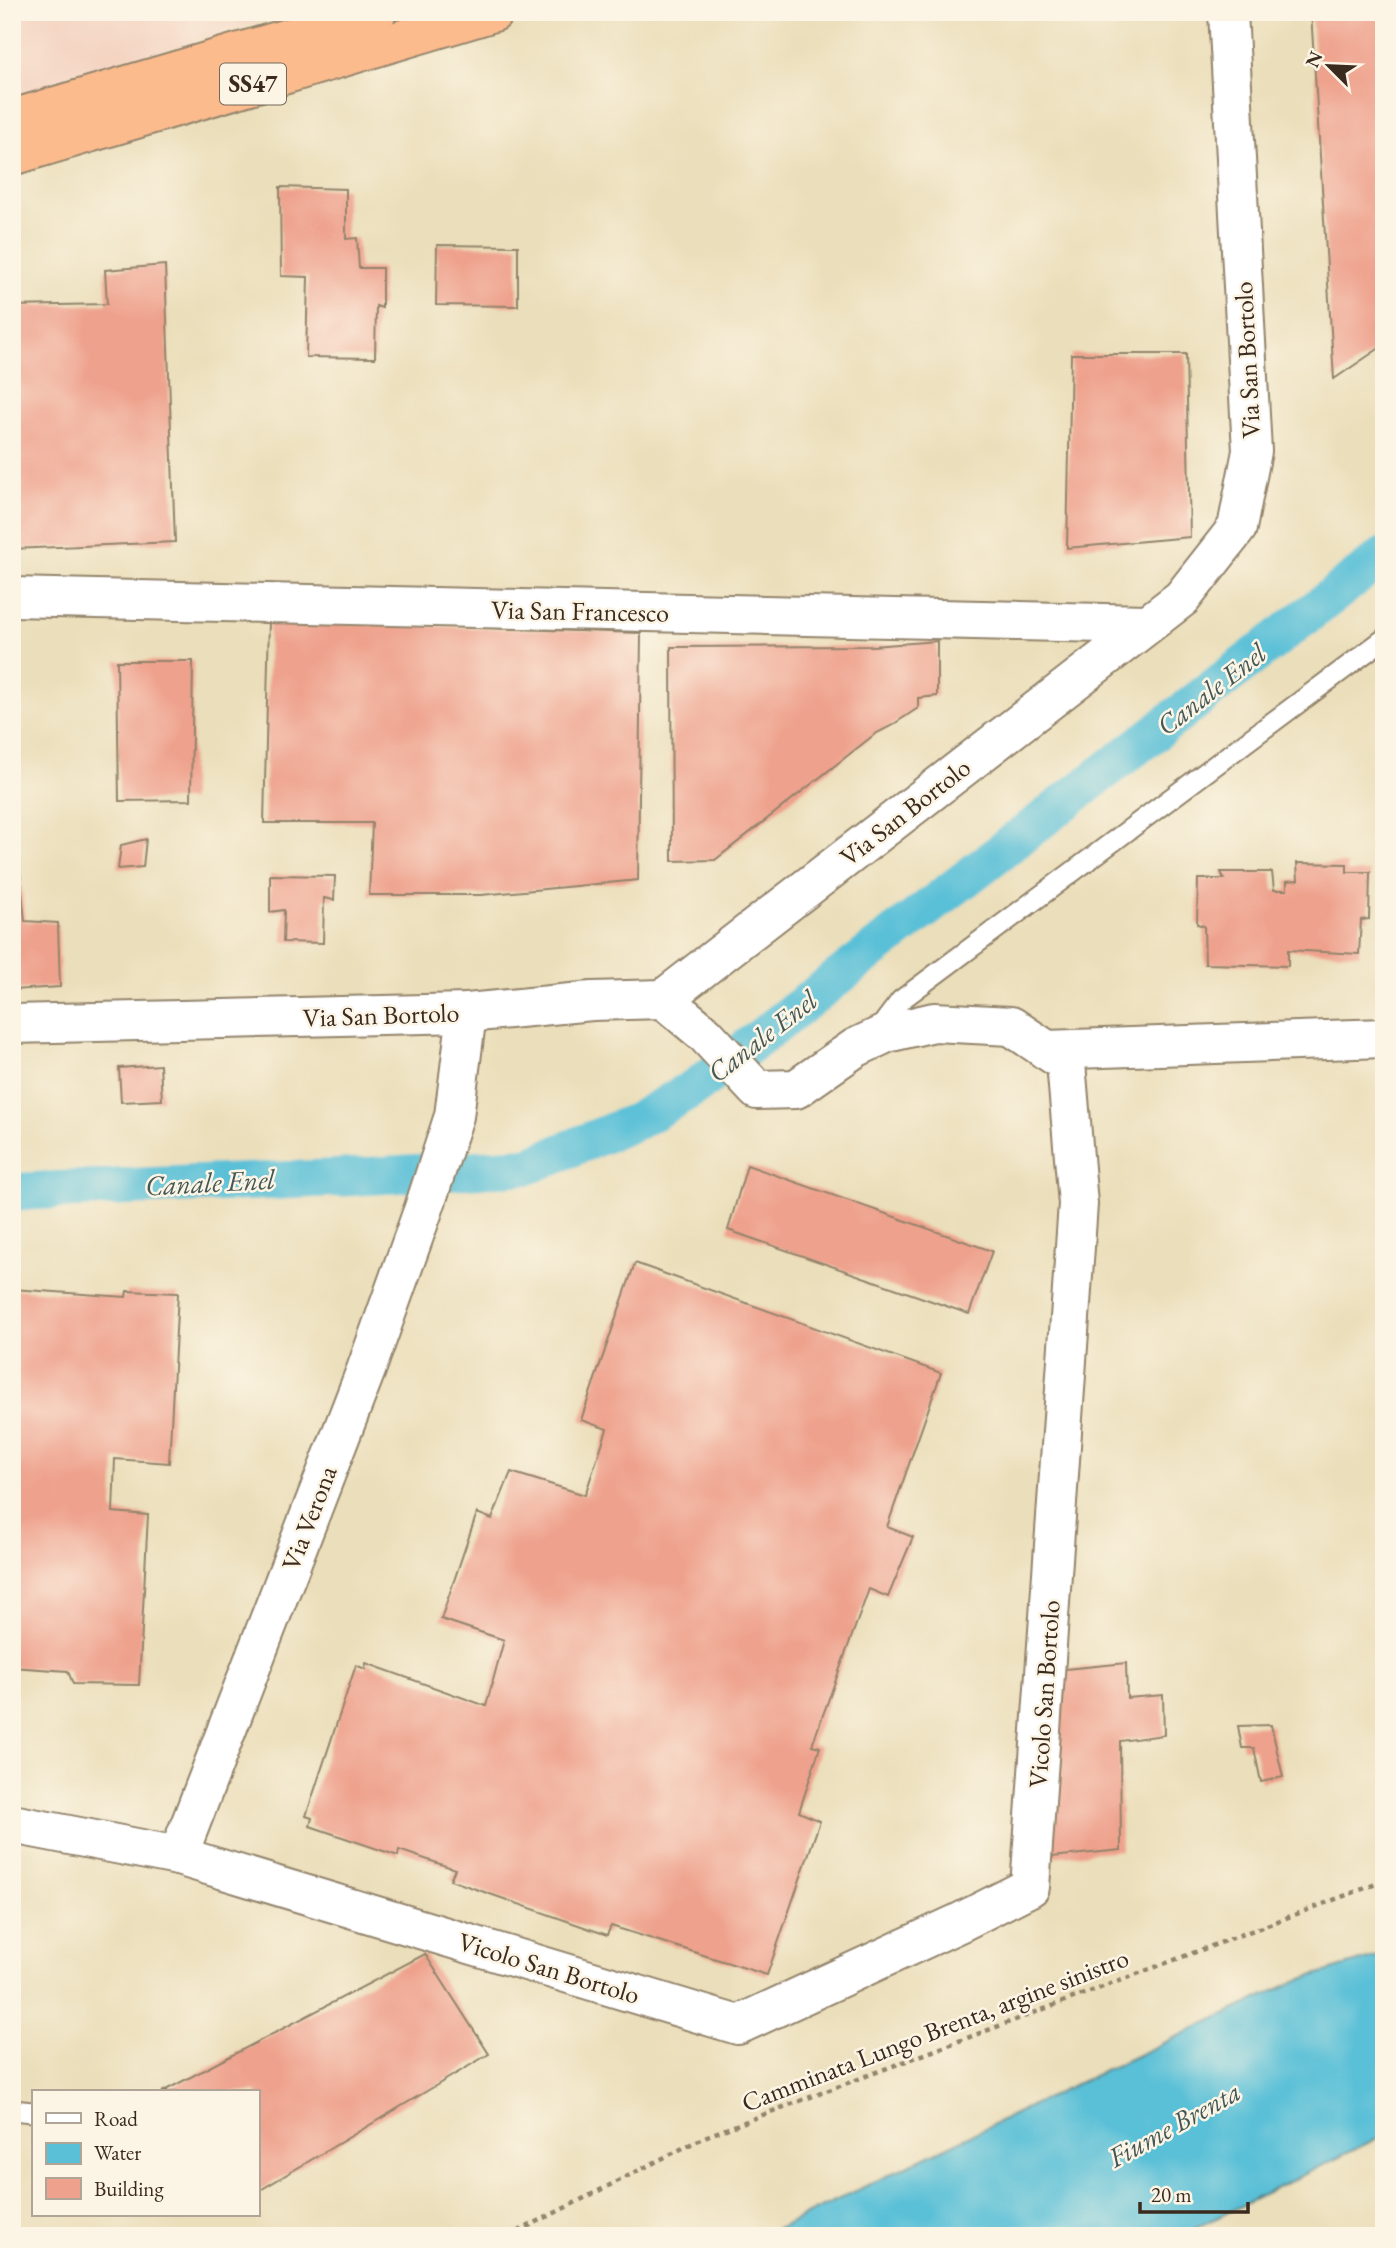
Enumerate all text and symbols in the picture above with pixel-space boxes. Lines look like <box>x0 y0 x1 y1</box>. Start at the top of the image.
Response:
north arrow <box>1294 32 1364 102</box>
text: N <box>1299 47 1329 71</box>
road number: SS47 <box>220 64 286 104</box>
street label: Via San Bortolo <box>1226 281 1268 439</box>
street label: Via San Francesco <box>491 592 669 630</box>
water label: Canale Enel <box>1149 634 1274 743</box>
street label: Via San Bortolo <box>833 750 977 874</box>
water label: Canale Enel <box>700 981 825 1090</box>
street label: Via San Bortolo <box>302 995 460 1035</box>
water label: Canale Enel <box>144 1161 277 1203</box>
street label: Via Verona <box>273 1460 345 1575</box>
street label: Vicolo San Bortolo <box>1020 1599 1068 1789</box>
street label: Vicolo San Bortolo <box>454 1924 644 2012</box>
street label: Camminata Lungo Brenta, argine sinistro <box>737 1940 1133 2120</box>
water label: Fiume Brenta <box>1100 2073 1247 2176</box>
legend <box>32 2090 259 2216</box>
text: Road <box>94 2105 138 2132</box>
text: Water <box>94 2139 141 2166</box>
scale bar <box>1140 2171 1249 2215</box>
text: Building <box>94 2175 164 2202</box>
text: 20 m <box>1151 2181 1192 2208</box>

